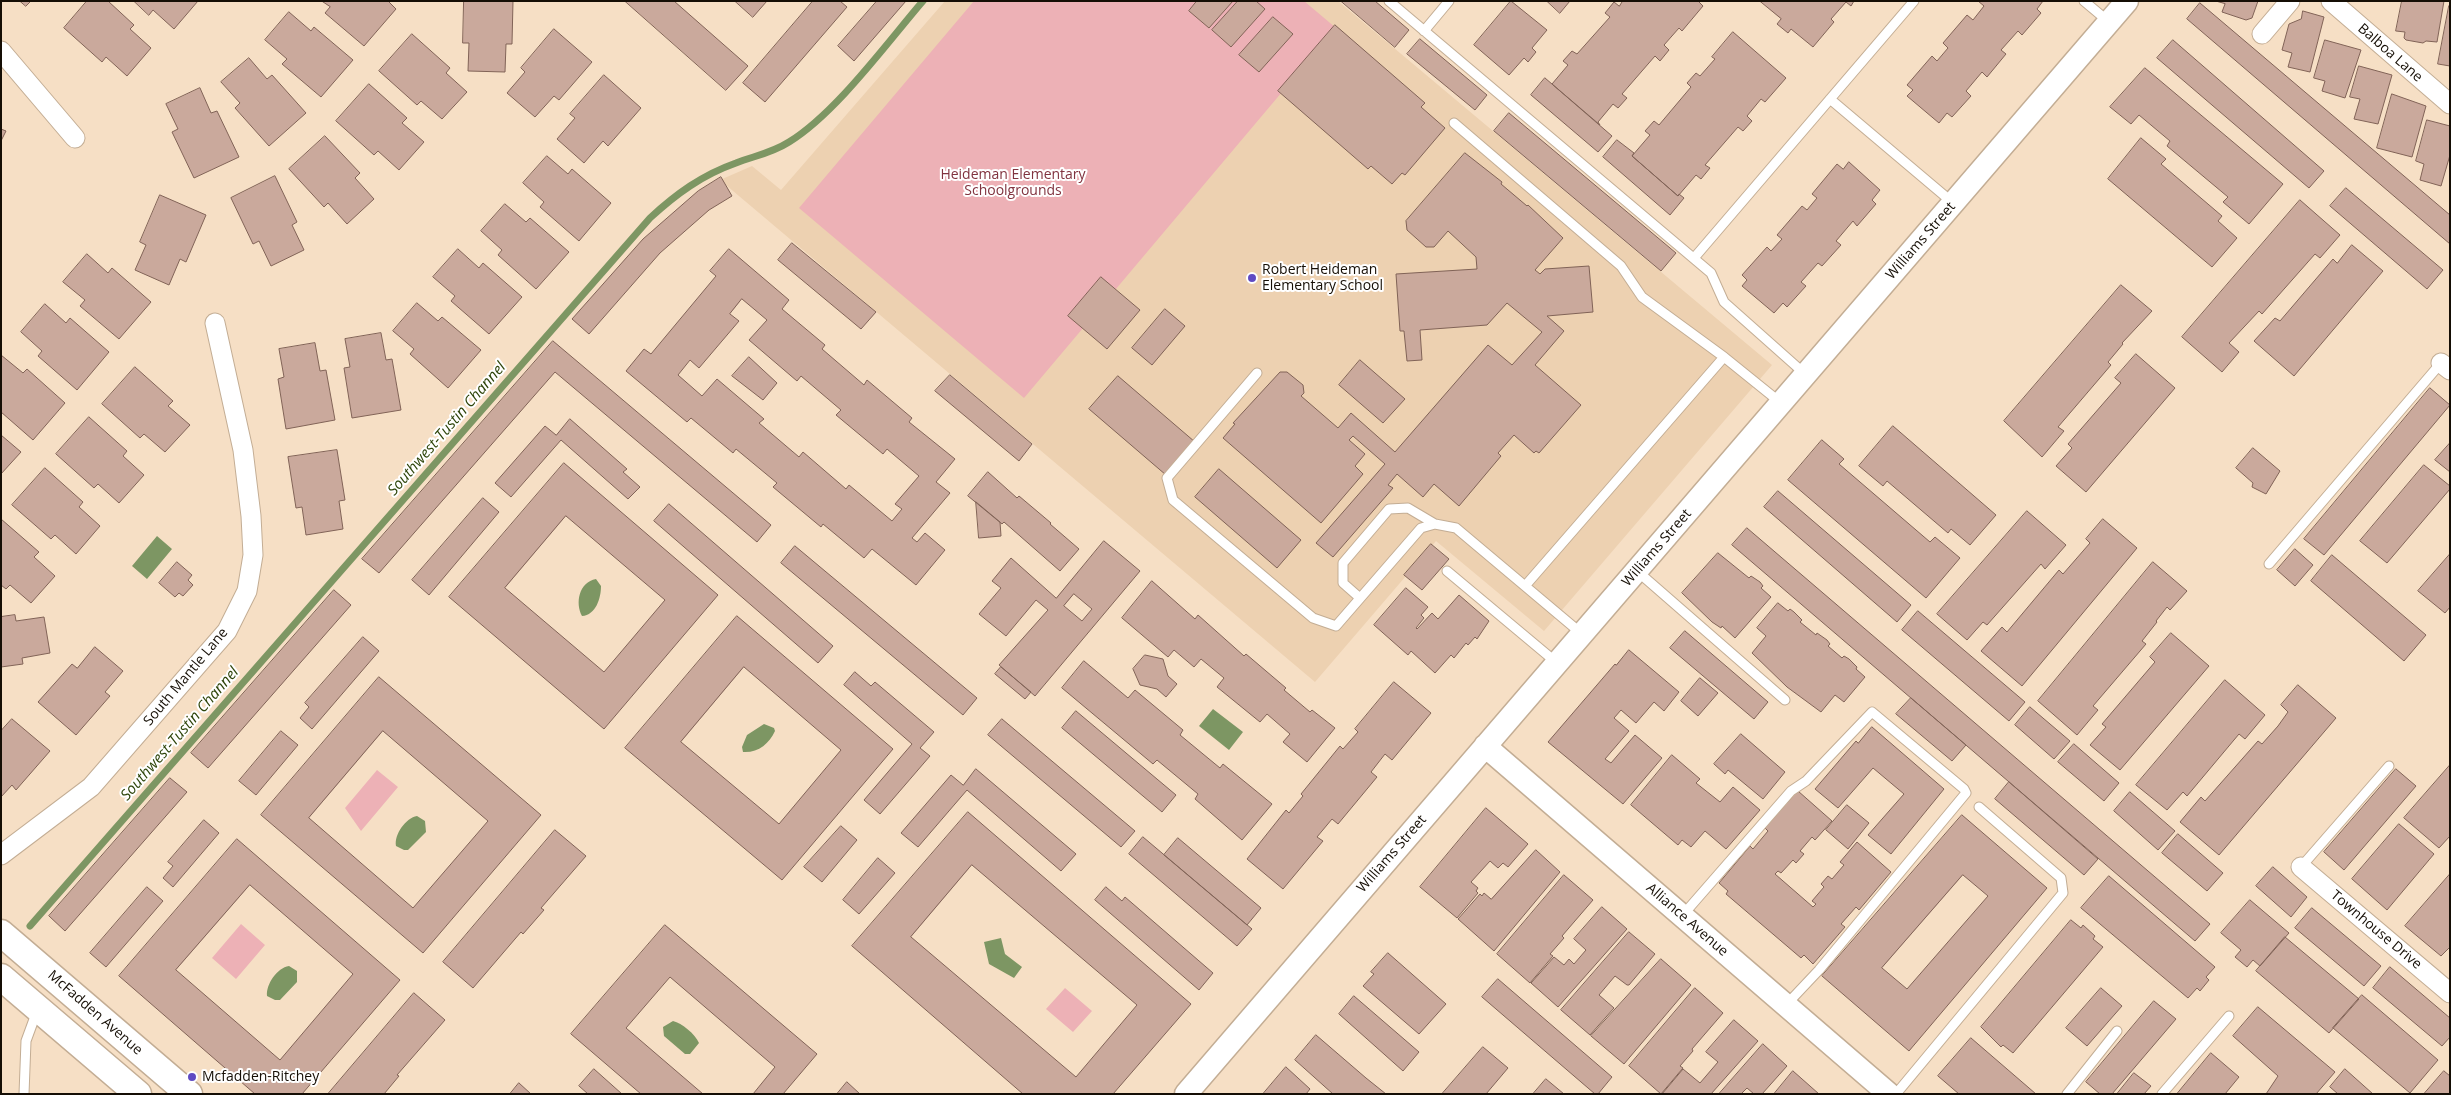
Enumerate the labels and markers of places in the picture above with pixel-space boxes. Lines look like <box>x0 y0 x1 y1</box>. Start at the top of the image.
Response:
place label: Robert Heideman Elementary School <box>1262 262 1383 294</box>
marker: Robert Heideman Elementary School <box>1246 272 1258 284</box>
place label: Mcfadden-Ritchey <box>202 1069 319 1085</box>
marker: Mcfadden-Ritchey <box>186 1071 198 1083</box>

